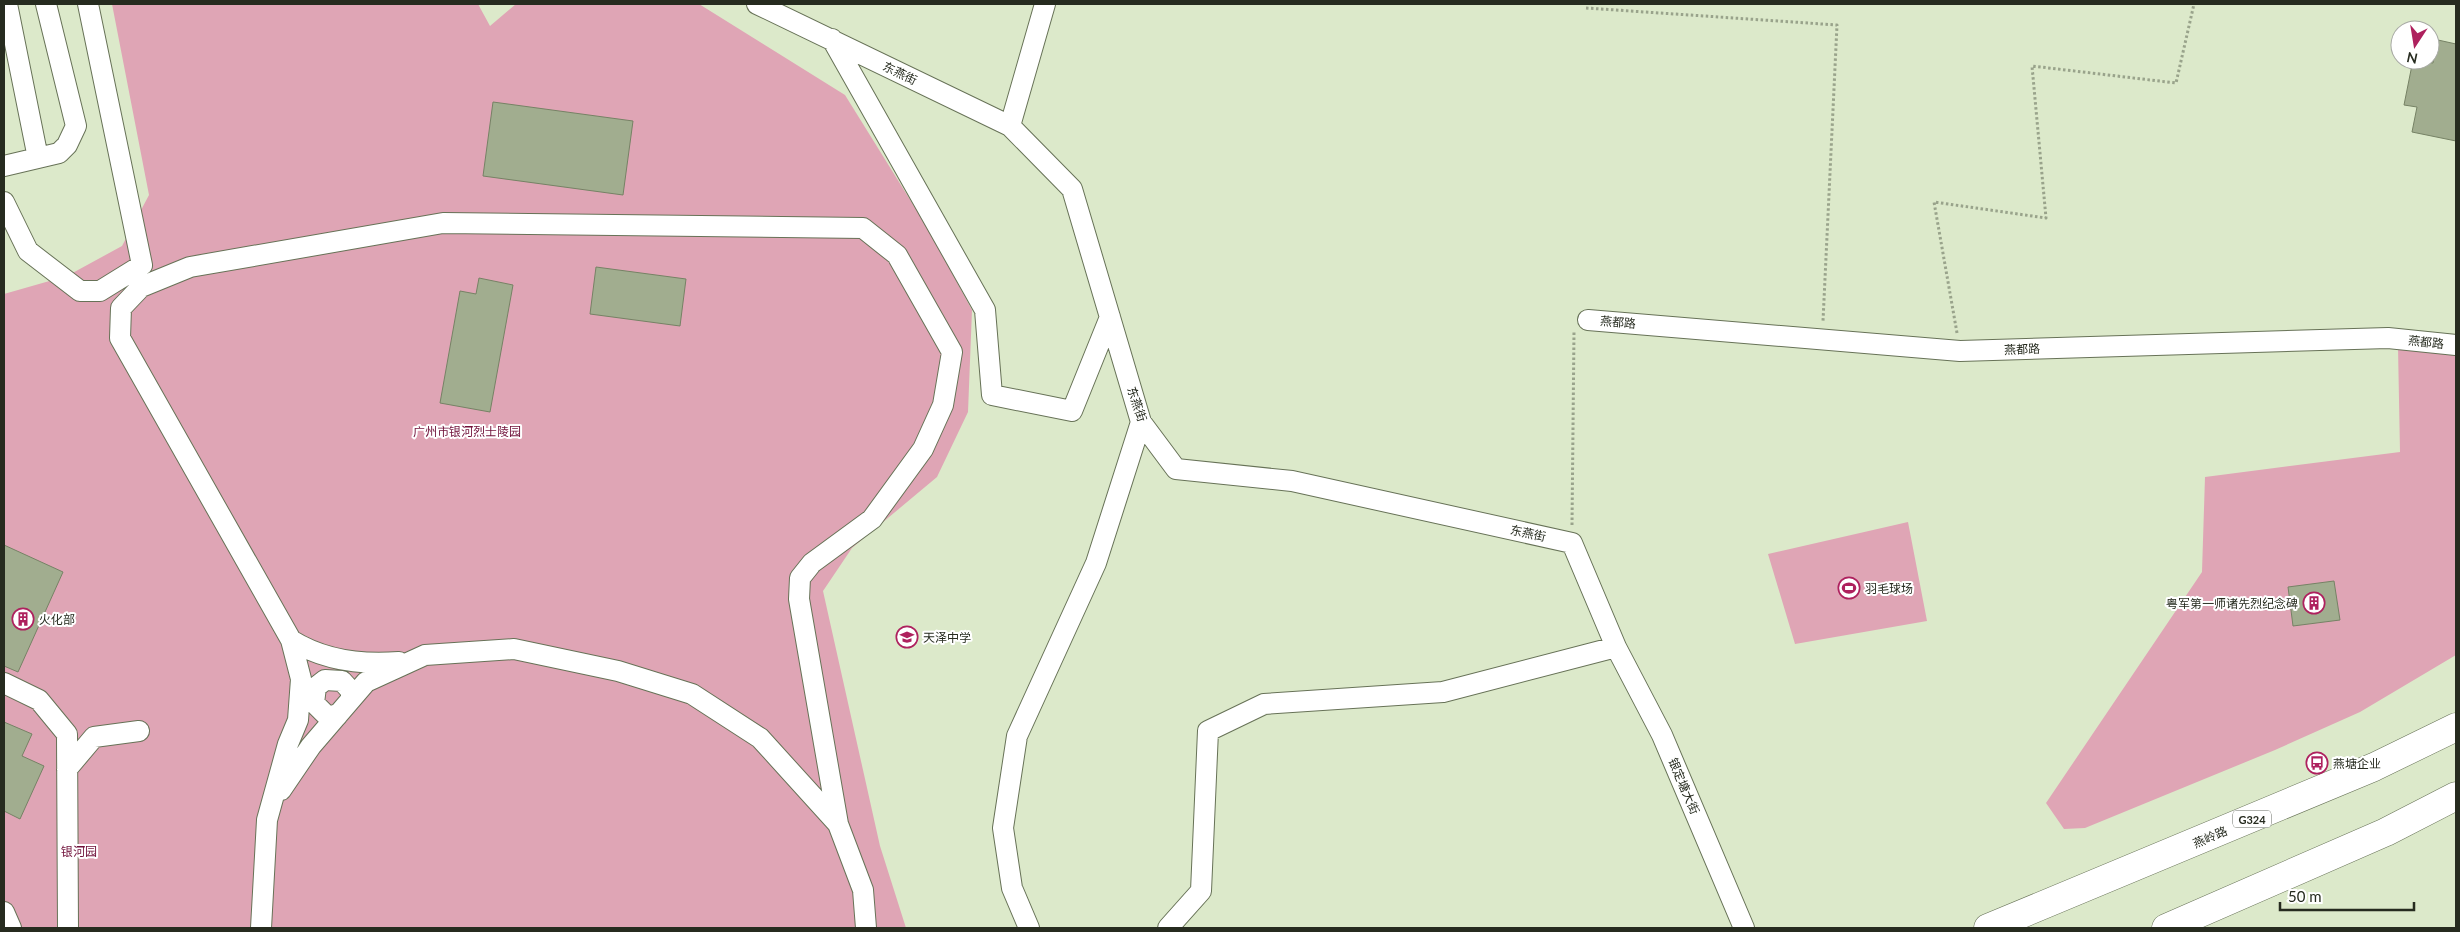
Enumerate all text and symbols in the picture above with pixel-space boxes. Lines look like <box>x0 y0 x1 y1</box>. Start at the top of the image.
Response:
north arrow <box>2390 20 2440 70</box>
text: N <box>2405 49 2419 68</box>
street label: 东燕街 <box>881 58 919 88</box>
street label: 燕都路 <box>1599 313 1637 331</box>
street label: 燕都路 <box>2407 333 2445 351</box>
street label: 燕都路 <box>2004 341 2040 357</box>
street label: 东燕街 <box>1124 385 1150 423</box>
park label: 广州市银河烈士陵园 <box>413 424 521 439</box>
street label: 东燕街 <box>1509 522 1547 544</box>
sports icon: 羽毛球场 <box>1837 576 1861 600</box>
place label: 羽毛球场 <box>1865 581 1913 596</box>
building icon: 粤军第一师诸先烈纪念碑 <box>2302 591 2326 615</box>
place label: 粤军第一师诸先烈纪念碑 <box>2166 596 2298 611</box>
building icon: 火化部 <box>11 607 35 631</box>
place label: 火化部 <box>39 612 75 627</box>
school or university icon: 天泽中学 <box>895 625 919 649</box>
place label: 天泽中学 <box>923 630 971 645</box>
bus stop icon: 燕塘企业 <box>2305 751 2329 775</box>
street label: 银定塘大街 <box>1665 755 1703 817</box>
place label: 燕塘企业 <box>2333 756 2381 771</box>
road number: G324 <box>2233 811 2271 828</box>
street label: 燕岭路 <box>2190 823 2230 851</box>
park label: 银河园 <box>61 844 97 859</box>
scale bar <box>2280 880 2414 912</box>
text: 50 m <box>2288 887 2322 905</box>

